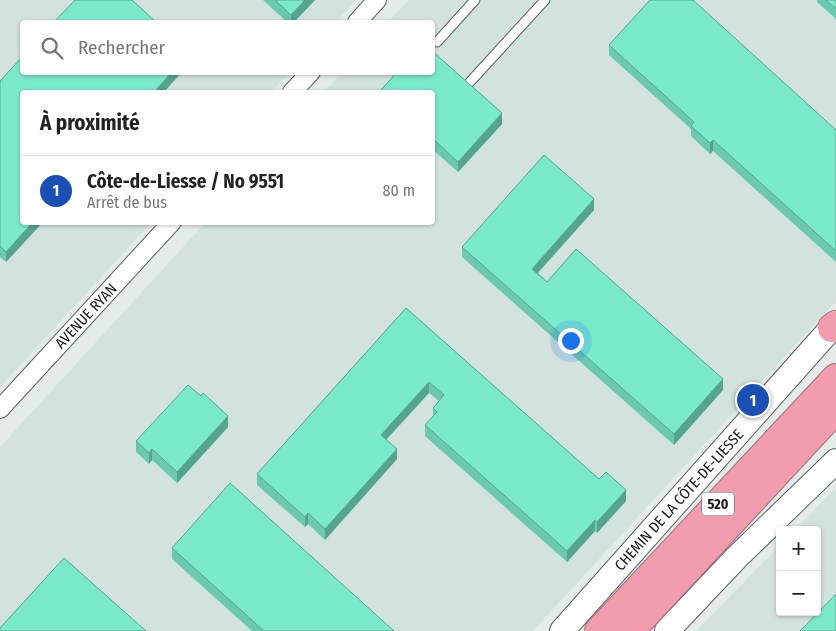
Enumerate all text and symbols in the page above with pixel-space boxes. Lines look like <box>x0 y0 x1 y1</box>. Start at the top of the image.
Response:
search box <box>20 20 435 75</box>
icon: search <box>38 34 66 62</box>
text: Rechercher <box>78 36 165 59</box>
text: À proximité <box>40 110 140 136</box>
text: Côte-de-Liesse / No 9551 <box>87 170 284 193</box>
text: 1 <box>53 181 59 200</box>
text: 80 m <box>383 181 415 200</box>
text: Arrêt de bus <box>87 193 167 212</box>
street label: AVENUE RYAN <box>51 280 121 352</box>
your location <box>558 328 584 354</box>
pin: 1 <box>737 381 769 419</box>
street label: CHEMIN DE LA CÔTE-DE-LIESSE <box>611 426 747 574</box>
road number: 520 <box>702 492 734 516</box>
map controls <box>776 526 821 616</box>
button: + <box>776 526 821 571</box>
button: − <box>776 571 821 616</box>

